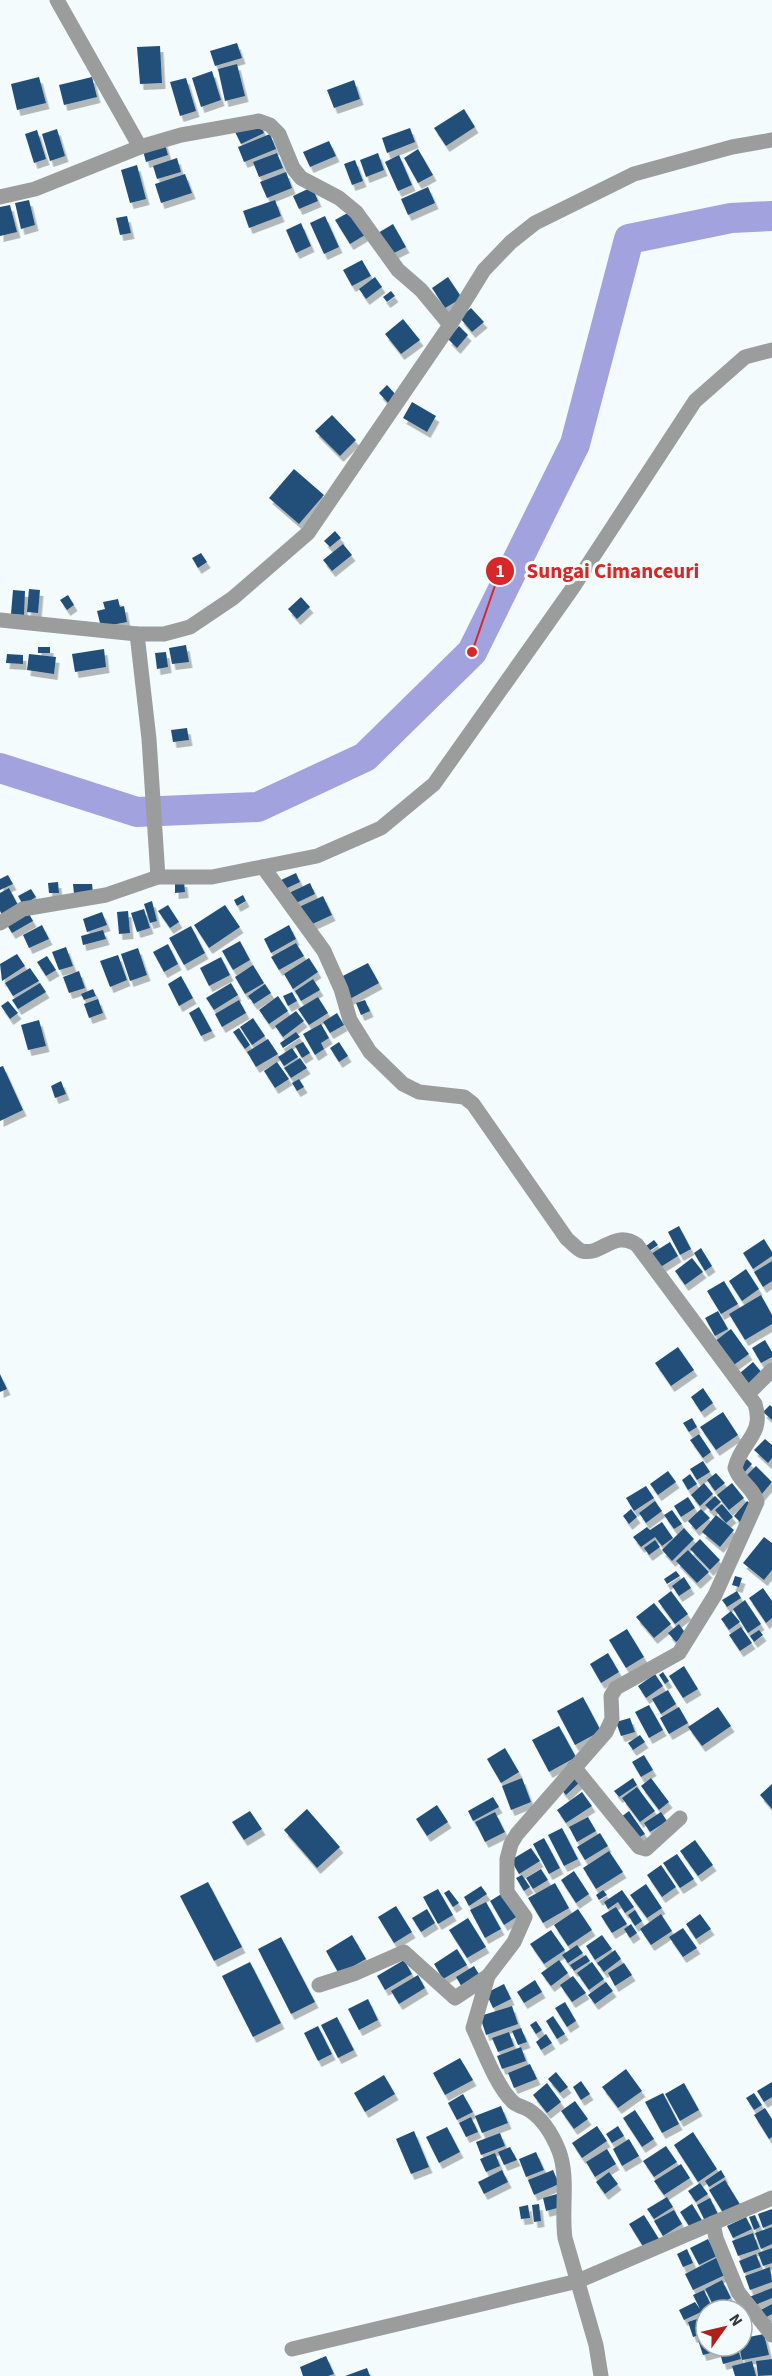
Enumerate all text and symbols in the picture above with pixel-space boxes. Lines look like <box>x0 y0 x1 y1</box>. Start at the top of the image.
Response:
callout: Sungai Cimanceuri <box>485 552 712 591</box>
text: Sungai Cimanceuri <box>527 556 699 586</box>
text: 1 <box>495 559 505 584</box>
north arrow <box>694 2298 754 2358</box>
text: N <box>724 2310 748 2331</box>

